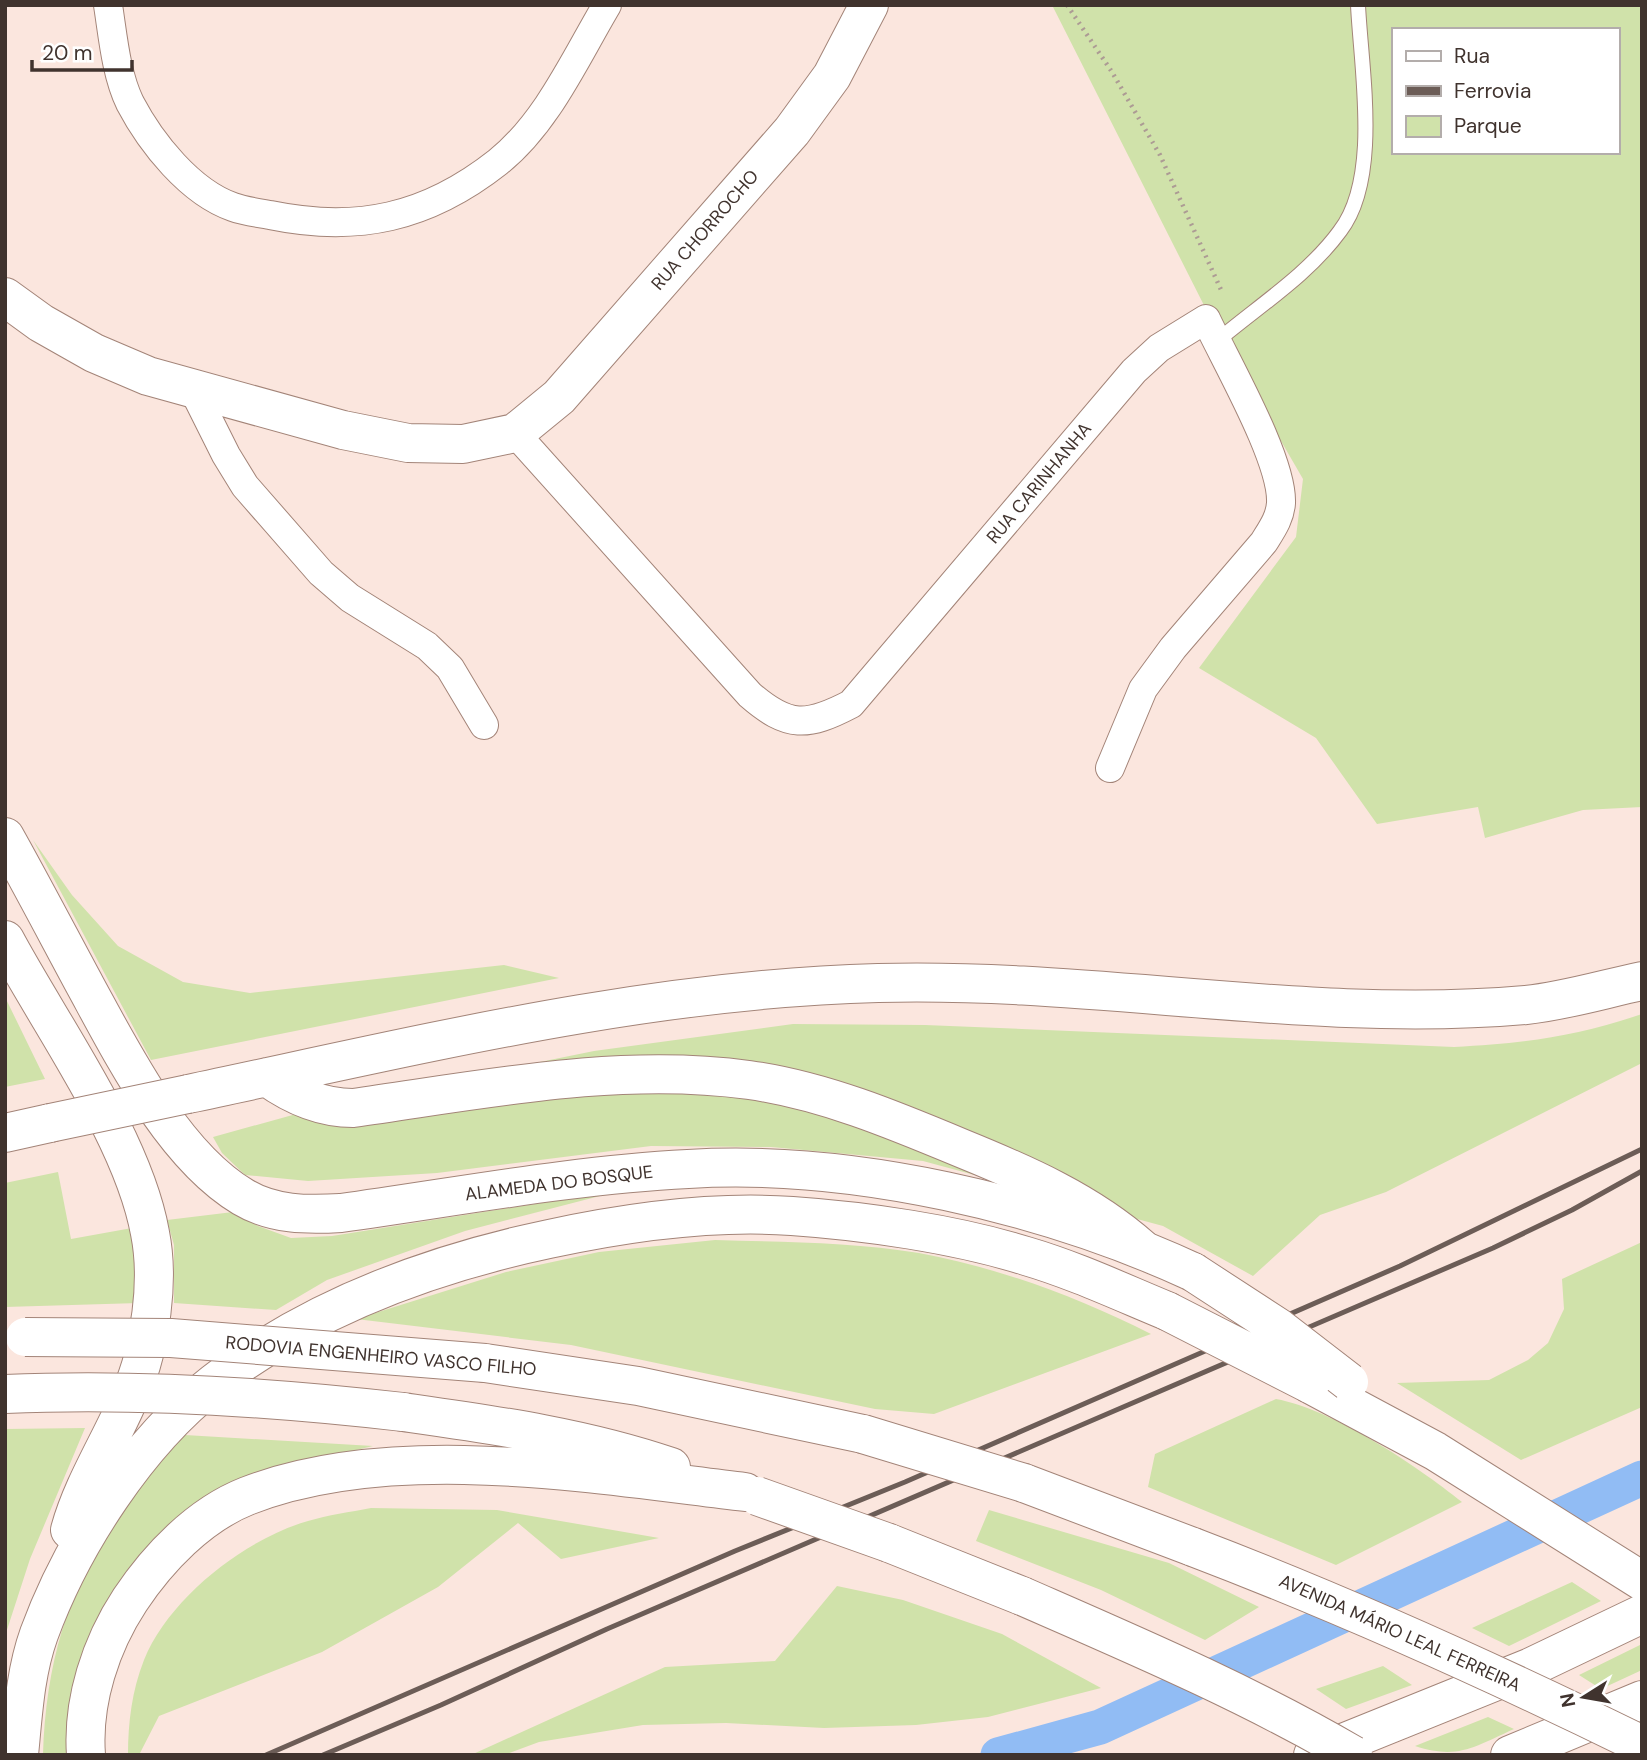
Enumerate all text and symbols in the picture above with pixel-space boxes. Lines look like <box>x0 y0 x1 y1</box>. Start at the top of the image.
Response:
scale bar <box>32 28 131 72</box>
legend <box>1392 28 1619 154</box>
text: 20 m <box>42 39 93 67</box>
text: Rua <box>1454 42 1490 70</box>
text: Ferrovia <box>1454 77 1531 105</box>
text: Parque <box>1454 112 1522 140</box>
street label: RUA CHORROCHO <box>646 165 764 295</box>
street label: RUA CARINHANHA <box>981 417 1097 549</box>
street label: ALAMEDA DO BOSQUE <box>464 1160 654 1206</box>
street label: RODOVIA ENGENHEIRO VASCO FILHO <box>224 1330 538 1382</box>
street label: AVENIDA MÁRIO LEAL FERREIRA <box>1275 1569 1525 1697</box>
north arrow <box>1549 1662 1619 1732</box>
text: N <box>1554 1691 1581 1709</box>

